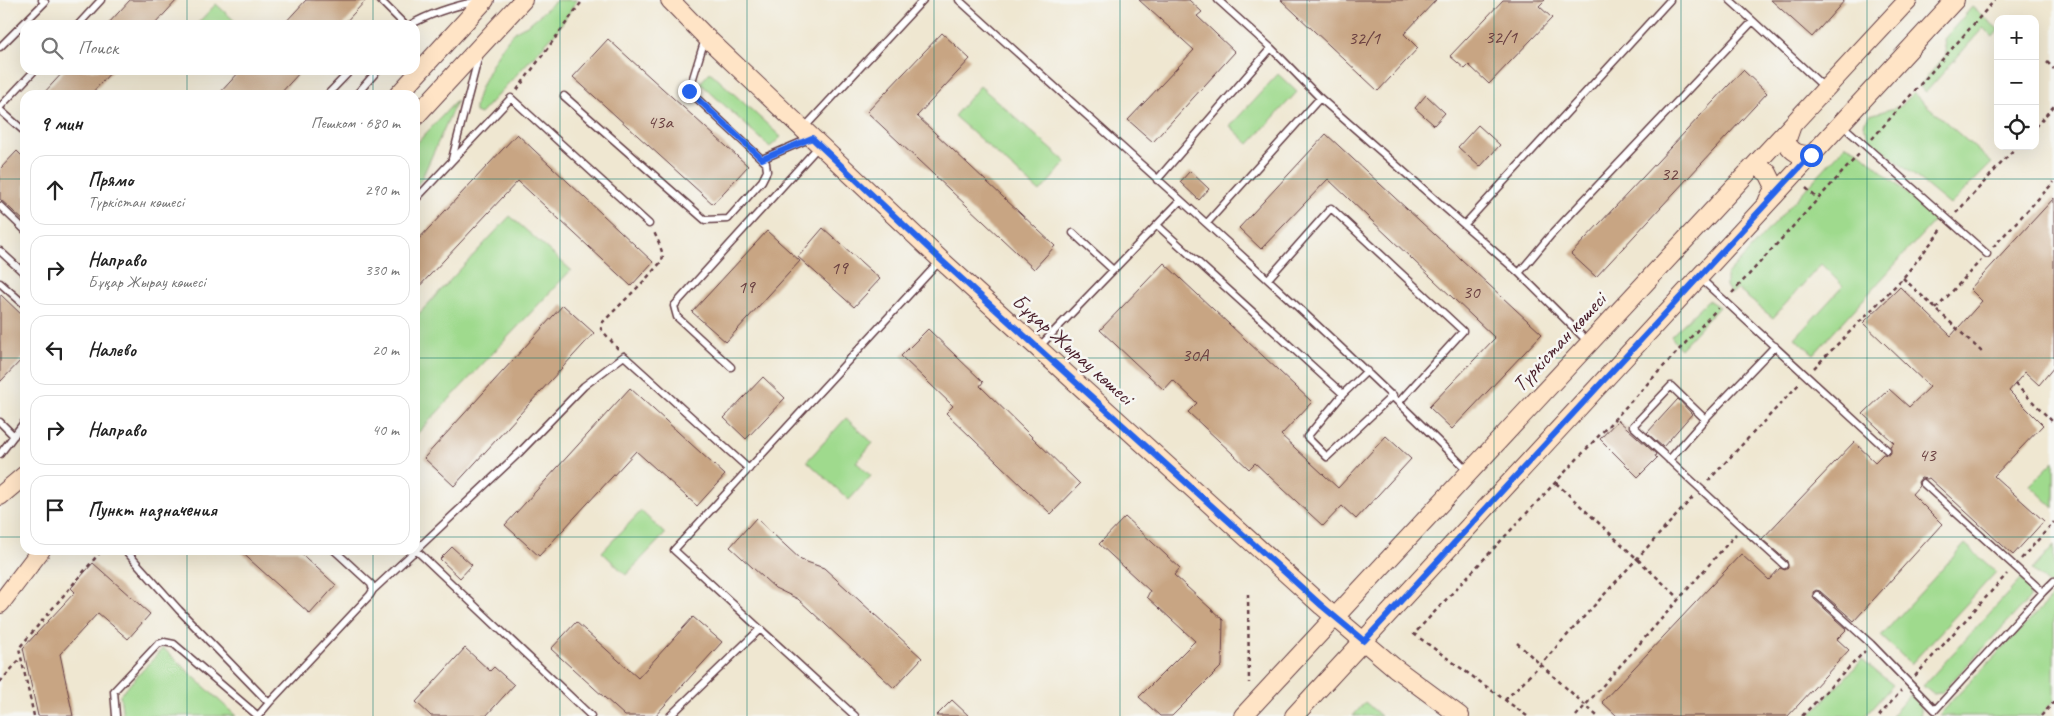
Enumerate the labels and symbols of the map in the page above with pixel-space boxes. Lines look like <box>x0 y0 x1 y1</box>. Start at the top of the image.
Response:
house number: 32/1 <box>1485 25 1518 49</box>
house number: 32/1 <box>1348 26 1381 50</box>
route end <box>678 80 701 103</box>
house number: 43а <box>647 110 674 134</box>
route start <box>1800 144 1823 167</box>
house number: 32 <box>1660 162 1679 186</box>
house number: 19 <box>830 256 849 280</box>
house number: 19 <box>737 275 756 299</box>
house number: 30 <box>1462 280 1481 304</box>
street label: Түркістан көшесі <box>1507 285 1614 397</box>
street label: Бұқар Жырау көшесі <box>1007 288 1141 412</box>
house number: 30А <box>1182 343 1210 367</box>
house number: 43 <box>1918 443 1937 467</box>

